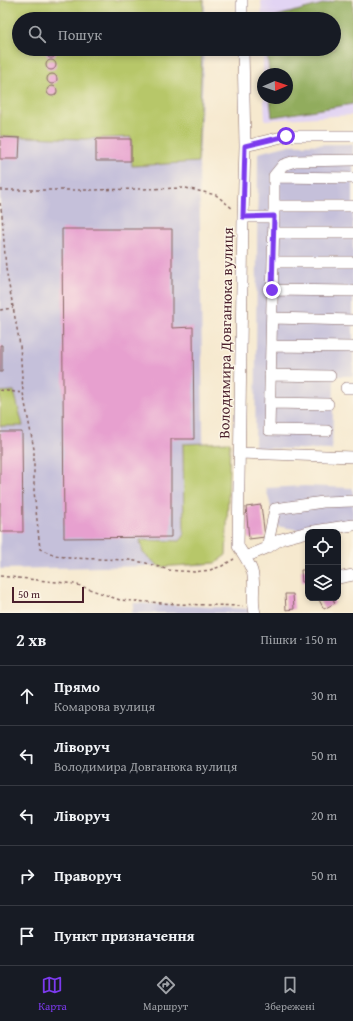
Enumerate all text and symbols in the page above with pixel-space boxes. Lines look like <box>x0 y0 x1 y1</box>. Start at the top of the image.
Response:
search box <box>12 12 341 56</box>
icon: search <box>26 23 48 45</box>
text: Пошук <box>58 24 102 45</box>
north arrow <box>257 68 293 104</box>
route start <box>277 127 295 145</box>
street label: Володимира Довганюка вулиця <box>213 227 238 439</box>
route end <box>263 281 281 299</box>
map controls <box>305 529 341 601</box>
button: locate <box>305 529 341 565</box>
button: layers <box>305 565 341 601</box>
scale bar <box>12 585 84 604</box>
text: 50 m <box>18 586 40 602</box>
text: 2 хв <box>16 627 46 652</box>
text: Пішки · 150 m <box>260 630 337 649</box>
text: Прямо <box>54 676 100 697</box>
icon: ahead <box>16 685 38 707</box>
text: 30 m <box>311 686 337 705</box>
text: Комарова вулиця <box>54 697 155 716</box>
text: Ліворуч <box>54 736 110 757</box>
icon: left <box>16 745 38 767</box>
text: 50 m <box>311 746 337 765</box>
text: Володимира Довганюка вулиця <box>54 757 237 776</box>
icon: left <box>16 805 38 827</box>
text: Ліворуч <box>54 805 110 826</box>
text: 20 m <box>311 806 337 825</box>
icon: right <box>16 865 38 887</box>
text: Праворуч <box>54 865 121 886</box>
text: 50 m <box>311 866 337 885</box>
icon: arrive <box>16 925 38 947</box>
text: Пункт призначення <box>54 925 195 946</box>
tab: Карта <box>38 974 67 1014</box>
tab: Маршрут <box>143 974 188 1014</box>
tab: Збережені <box>264 974 315 1014</box>

